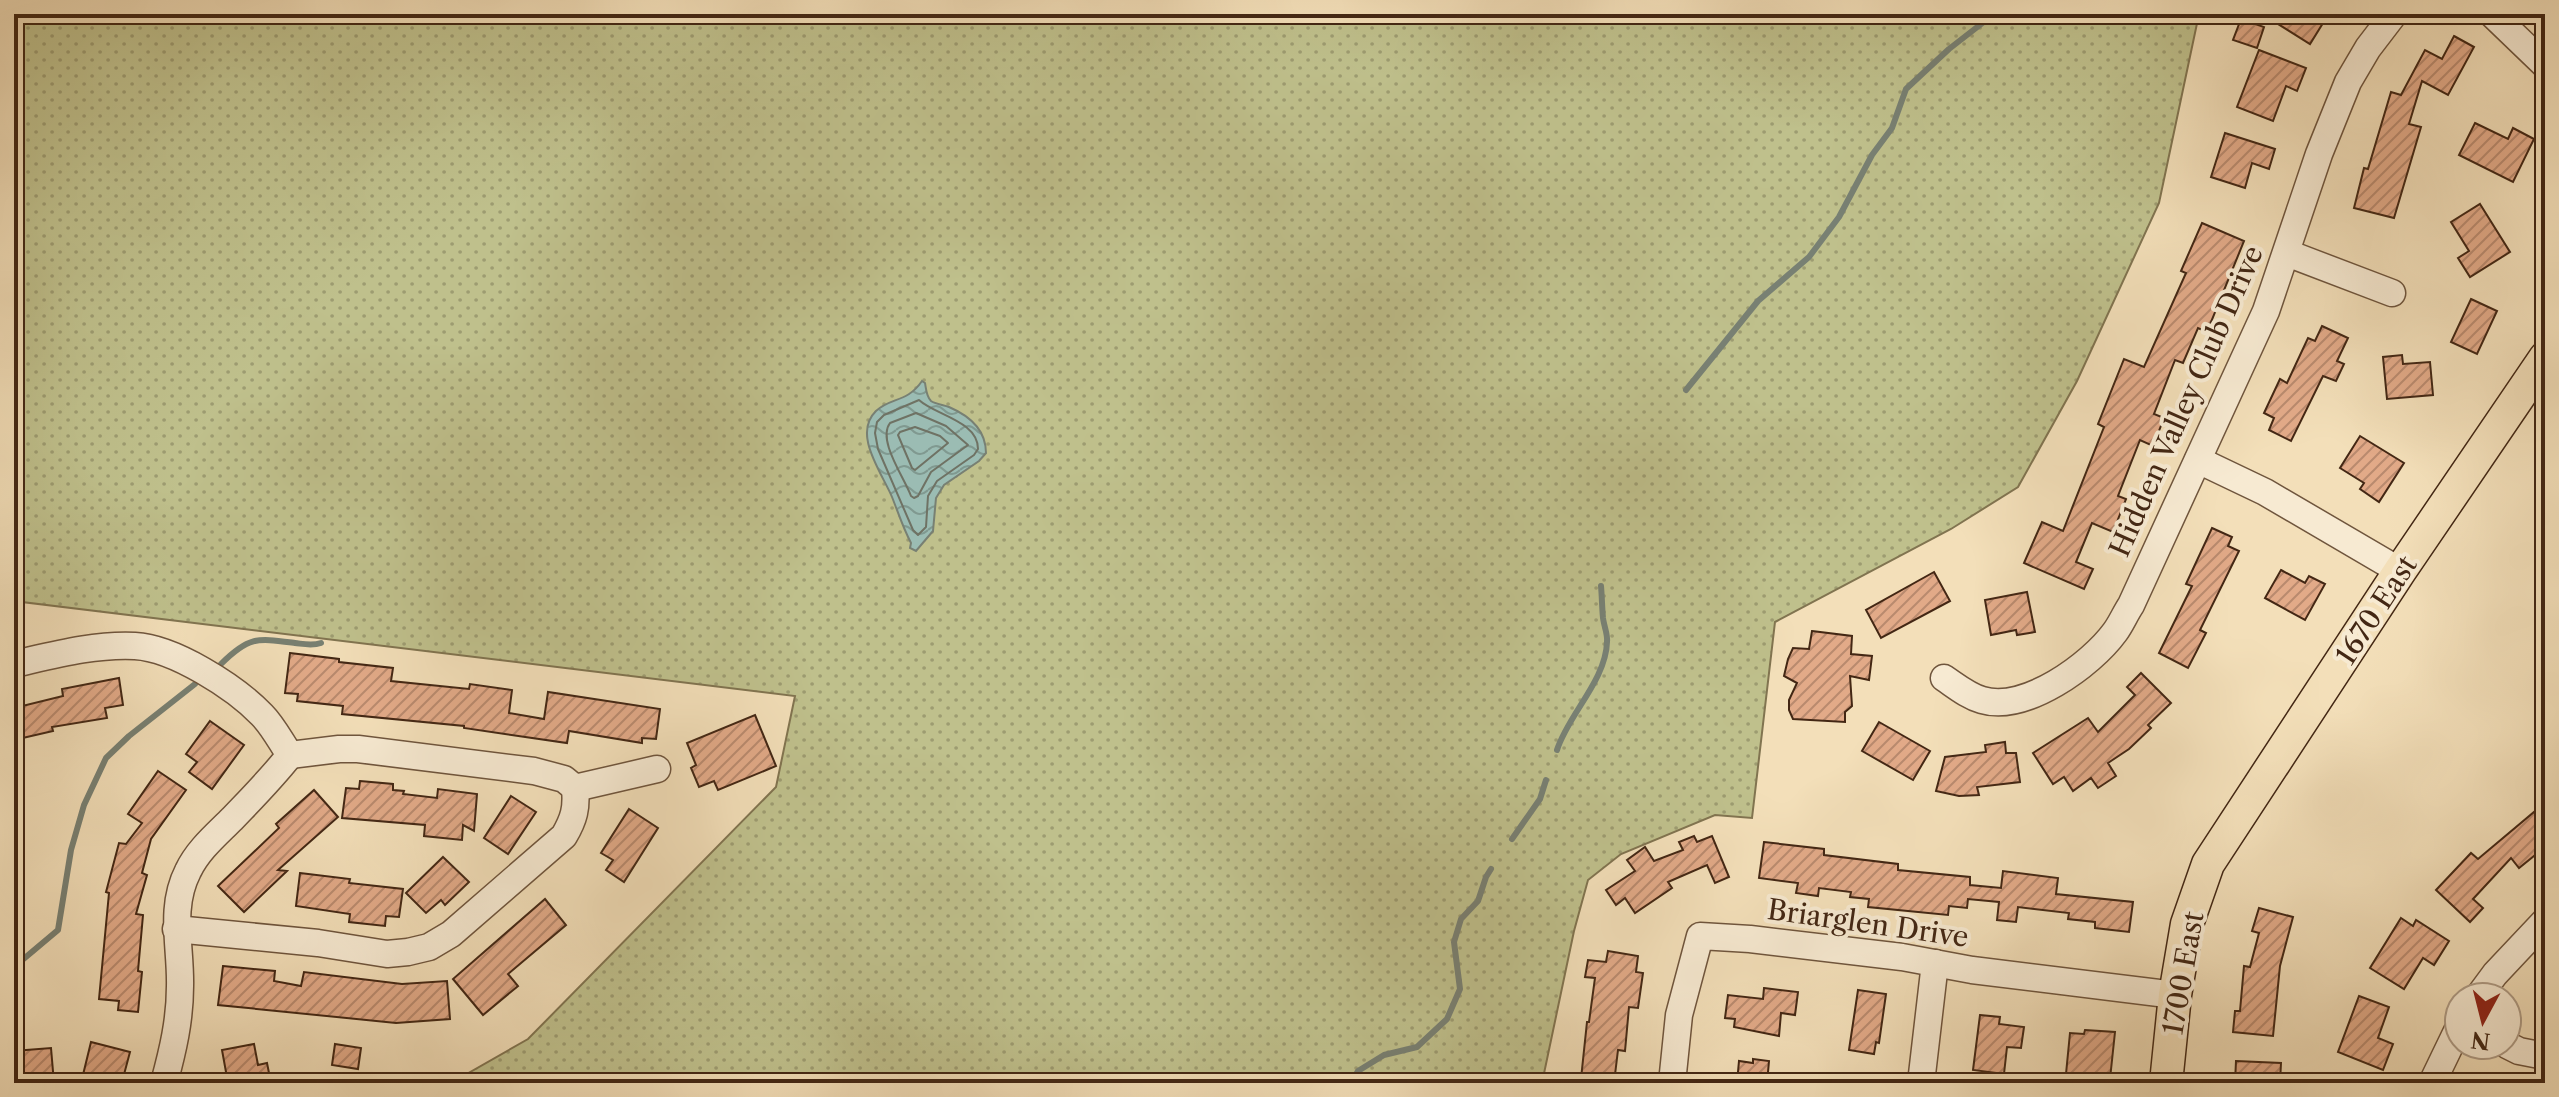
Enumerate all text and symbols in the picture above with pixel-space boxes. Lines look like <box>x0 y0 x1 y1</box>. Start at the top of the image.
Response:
street label: Hidden Valley Club Drive <box>2102 240 2270 562</box>
street label: 1670 East <box>2328 549 2424 671</box>
street label: Briarglen Drive <box>1765 892 1971 954</box>
street label: 1700 East <box>2155 909 2211 1037</box>
north arrow <box>2443 981 2523 1061</box>
text: N <box>2469 1026 2492 1055</box>

